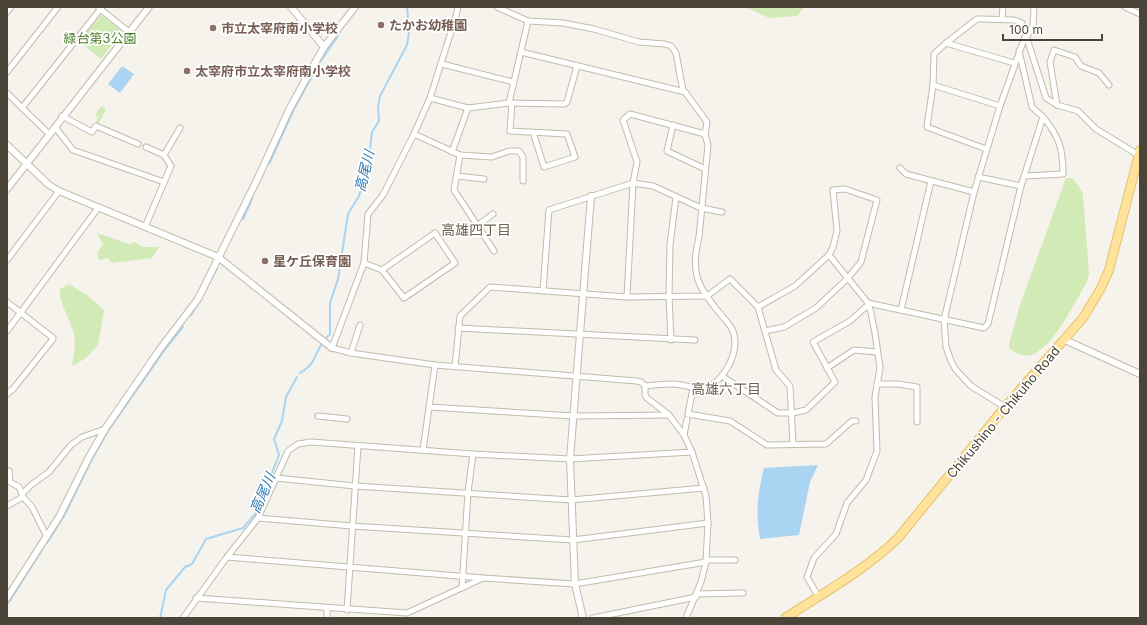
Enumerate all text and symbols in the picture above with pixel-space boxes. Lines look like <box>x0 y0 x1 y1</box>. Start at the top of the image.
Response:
scale bar <box>1003 16 1102 42</box>
place label: たかお幼稚園 <box>389 17 467 33</box>
place label: 市立太宰府南小学校 <box>221 20 338 36</box>
marker: たかお幼稚園 <box>376 20 386 30</box>
text: 100 m <box>1009 22 1043 37</box>
marker: 市立太宰府南小学校 <box>208 23 218 33</box>
park label: 緑台第3公園 <box>63 30 137 46</box>
place label: 太宰府市立太宰府南小学校 <box>195 63 351 79</box>
marker: 太宰府市立太宰府南小学校 <box>182 66 192 76</box>
water label: 高尾川 <box>351 147 378 193</box>
district label: 高雄四丁目 <box>441 221 511 238</box>
place label: 星ケ丘保育園 <box>273 253 351 269</box>
marker: 星ケ丘保育園 <box>260 256 270 266</box>
street label: Chikushino - Chikuho Road <box>943 343 1063 481</box>
district label: 高雄六丁目 <box>691 380 761 397</box>
water label: 高尾川 <box>246 469 279 516</box>

